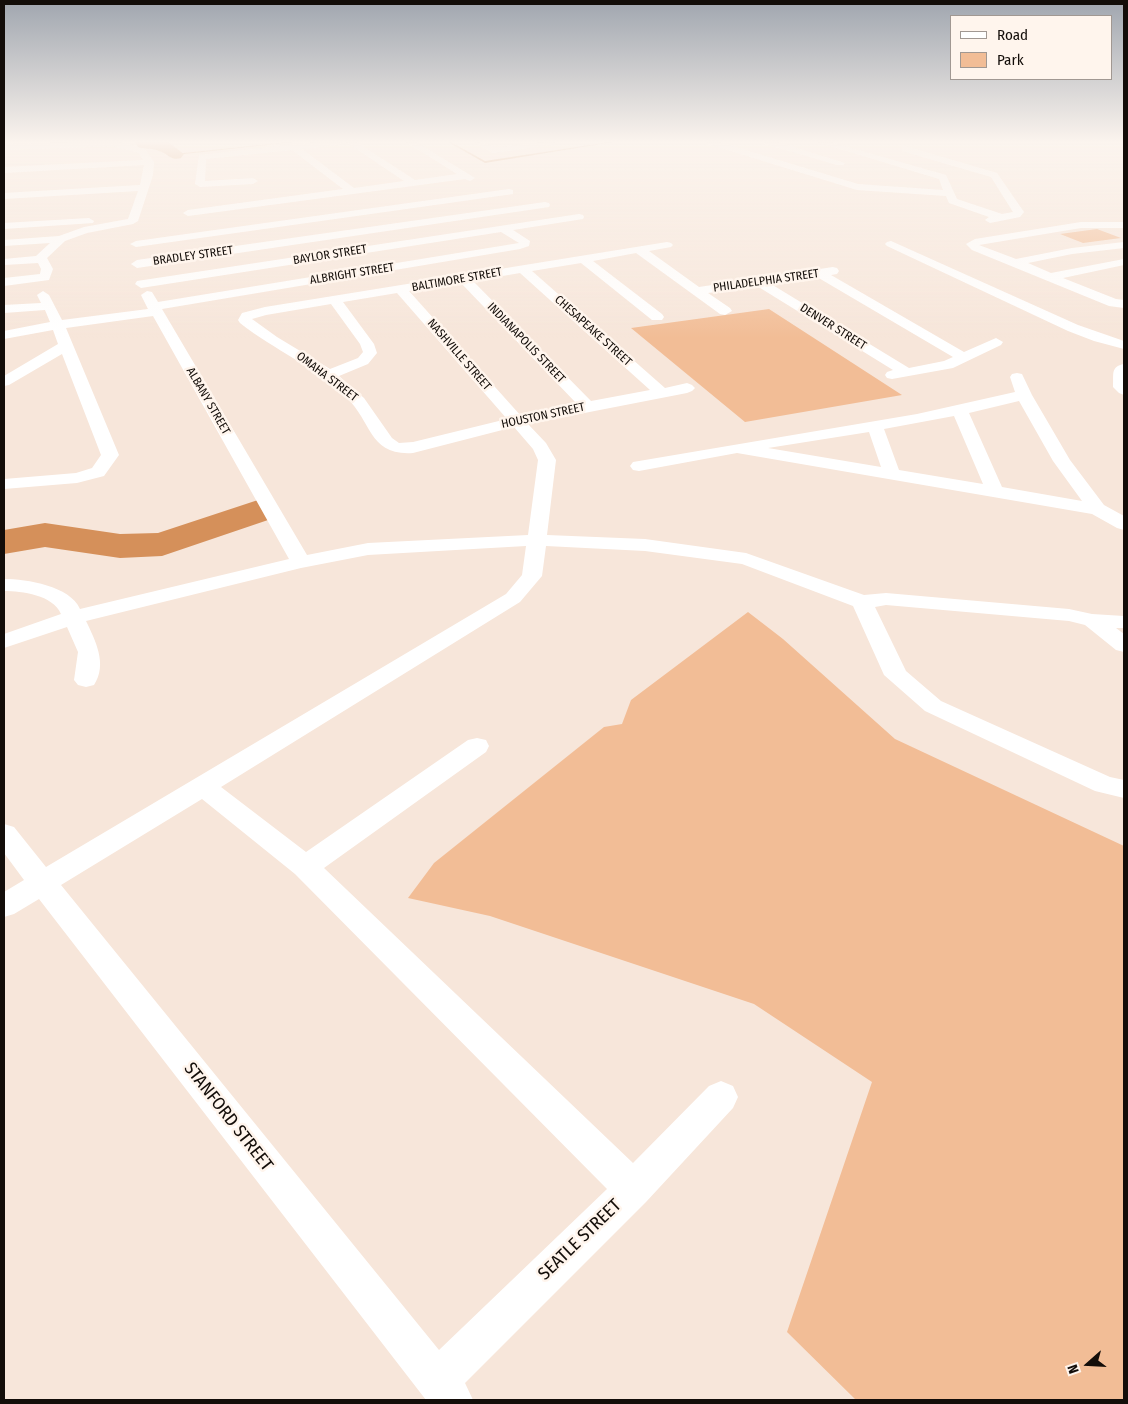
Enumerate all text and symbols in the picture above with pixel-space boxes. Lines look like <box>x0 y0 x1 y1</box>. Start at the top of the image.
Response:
legend <box>950 15 1113 80</box>
text: Road <box>997 26 1028 44</box>
text: Park <box>997 51 1024 69</box>
street label: BAYLOR STREET <box>292 242 368 268</box>
street label: BRADLEY STREET <box>152 243 234 269</box>
street label: ALBRIGHT STREET <box>309 260 395 288</box>
street label: BALTIMORE STREET <box>411 265 503 295</box>
street label: PHILADELPHIA STREET <box>712 266 820 296</box>
street label: CHESAPEAKE STREET <box>552 293 634 369</box>
street label: INDIANAPOLIS STREET <box>484 300 568 386</box>
street label: DENVER STREET <box>797 301 869 353</box>
street label: NASHVILLE STREET <box>424 316 494 394</box>
street label: OMAHA STREET <box>293 349 361 405</box>
street label: ALBANY STREET <box>183 365 233 437</box>
street label: HOUSTON STREET <box>500 400 586 432</box>
street label: STANFORD STREET <box>179 1058 277 1176</box>
street label: SEATLE STREET <box>534 1195 626 1285</box>
north arrow <box>1063 1339 1113 1389</box>
text: N <box>1064 1362 1083 1376</box>

